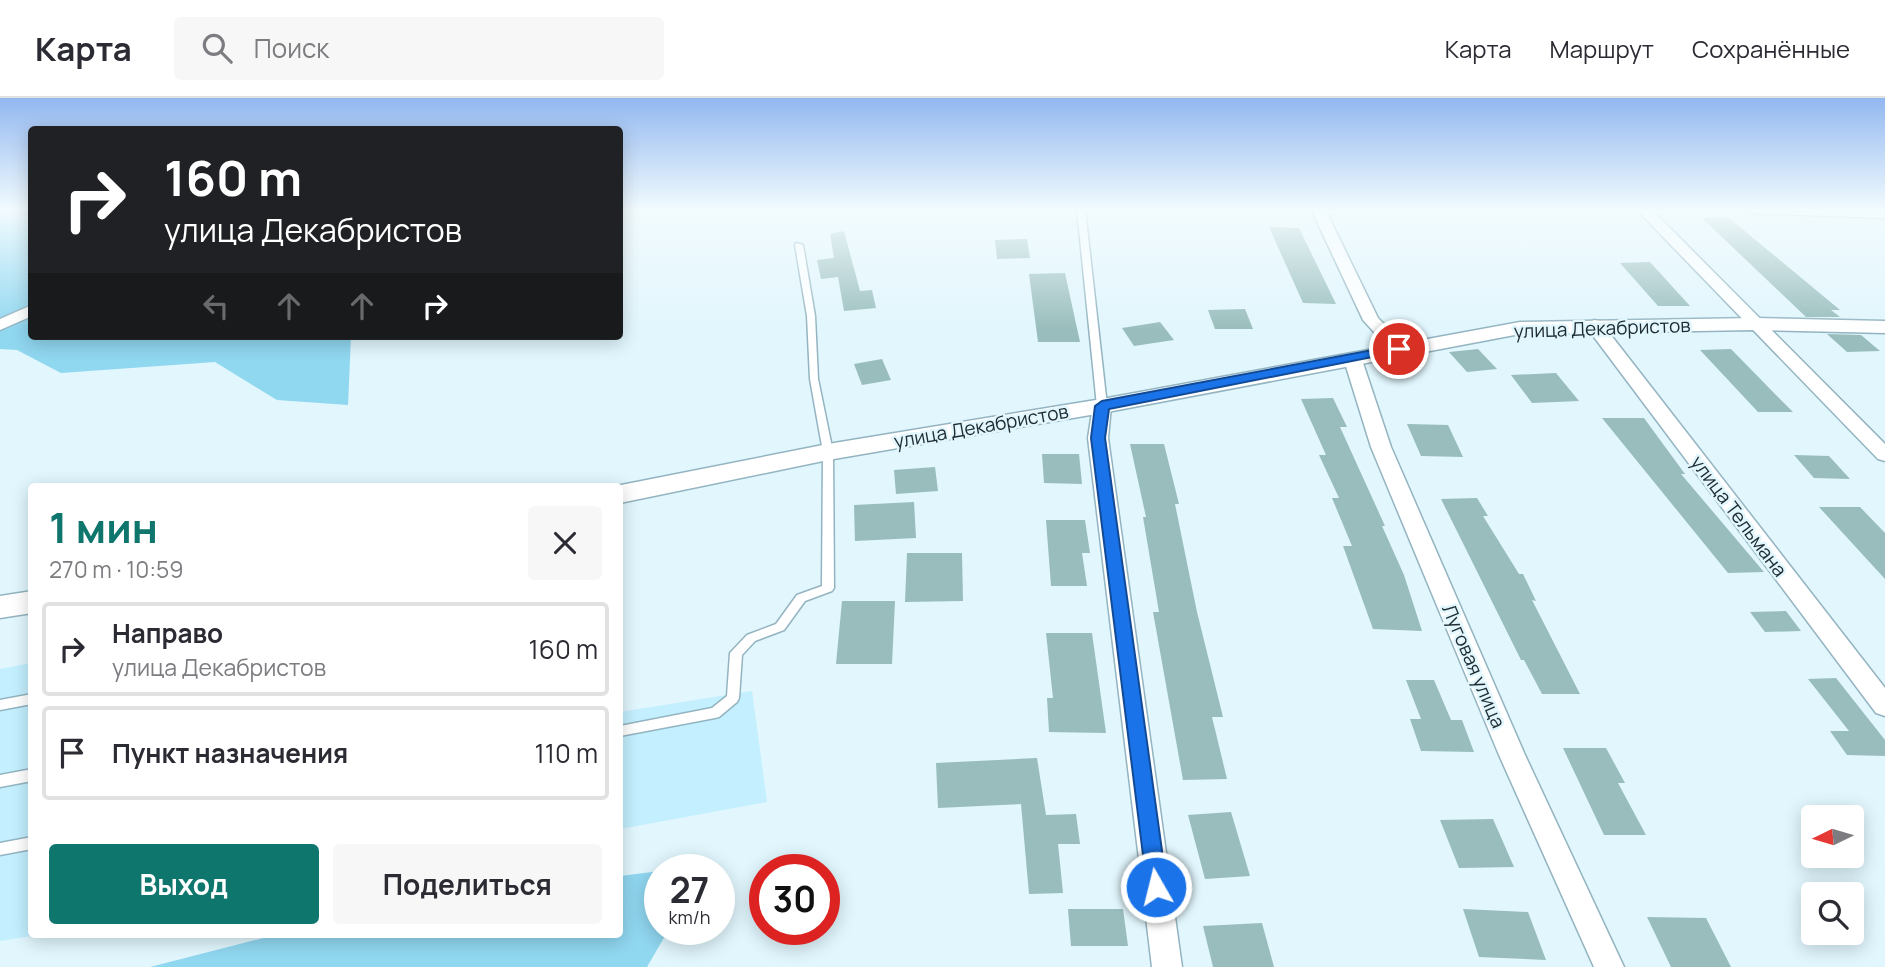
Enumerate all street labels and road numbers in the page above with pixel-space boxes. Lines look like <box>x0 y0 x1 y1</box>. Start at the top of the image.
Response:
street label: улица Декабристов <box>1513 312 1691 344</box>
street label: улица Декабристов <box>892 398 1070 454</box>
street label: улица Тельмана <box>1685 450 1793 582</box>
street label: Луговая улица <box>1436 600 1512 732</box>

